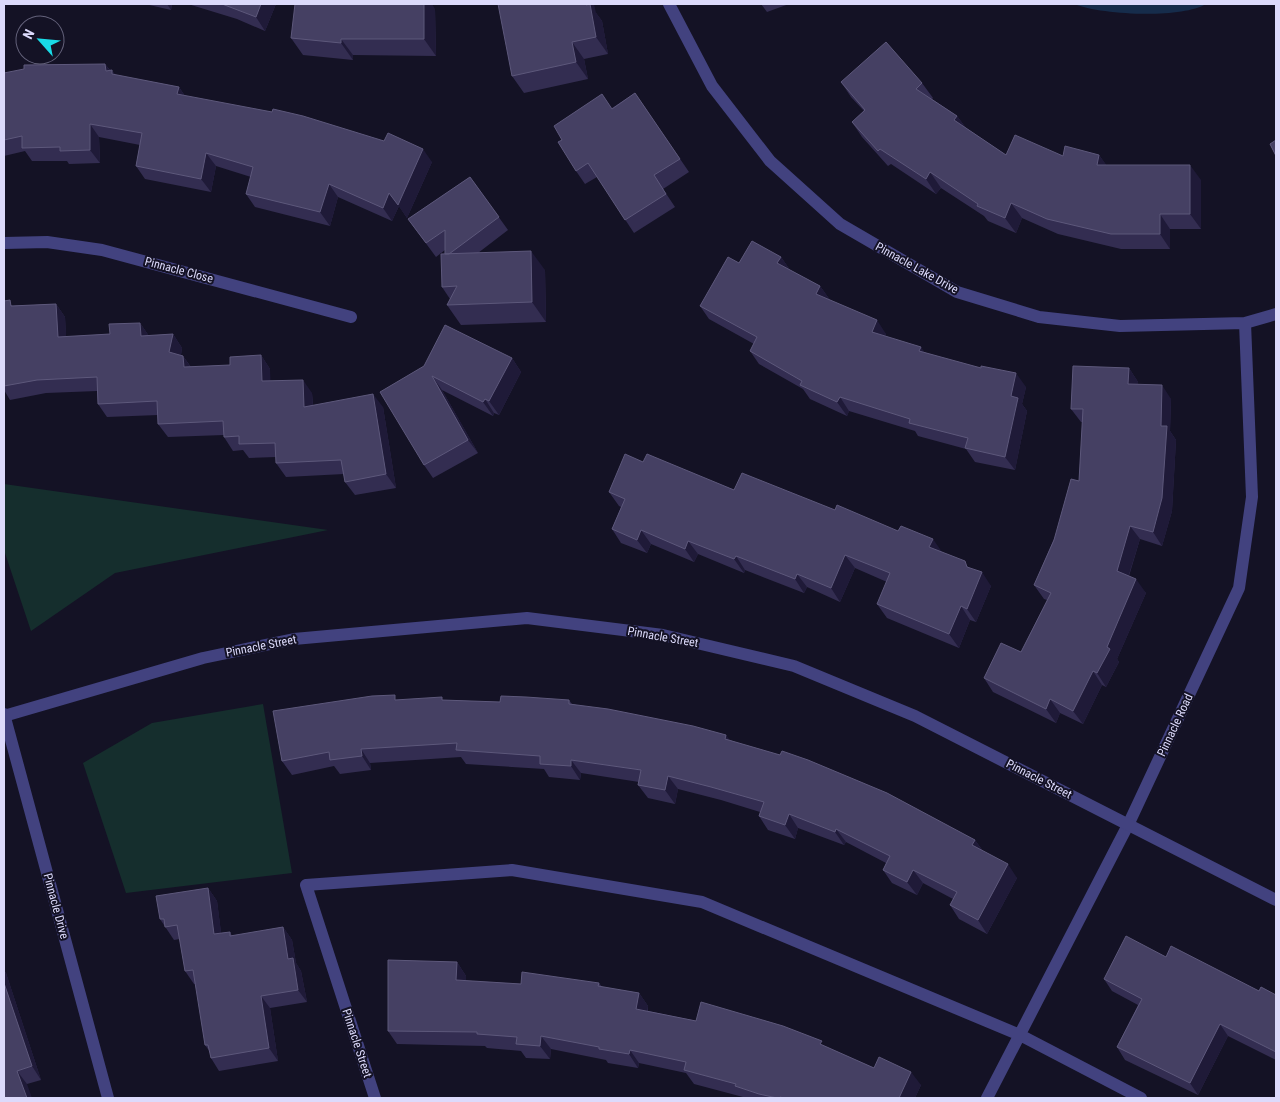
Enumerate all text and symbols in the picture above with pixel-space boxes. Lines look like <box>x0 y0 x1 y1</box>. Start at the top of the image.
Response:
north arrow <box>15 15 65 65</box>
text: N <box>19 27 37 42</box>
street label: Pinnacle Lake Drive <box>873 239 961 297</box>
street label: Pinnacle Close <box>143 254 215 286</box>
street label: Pinnacle Street <box>627 624 700 650</box>
street label: Pinnacle Street <box>225 632 298 660</box>
street label: Pinnacle Road <box>1154 691 1196 759</box>
street label: Pinnacle Street <box>1004 757 1074 802</box>
street label: Pinnacle Drive <box>41 872 72 941</box>
street label: Pinnacle Street <box>339 1007 375 1080</box>

